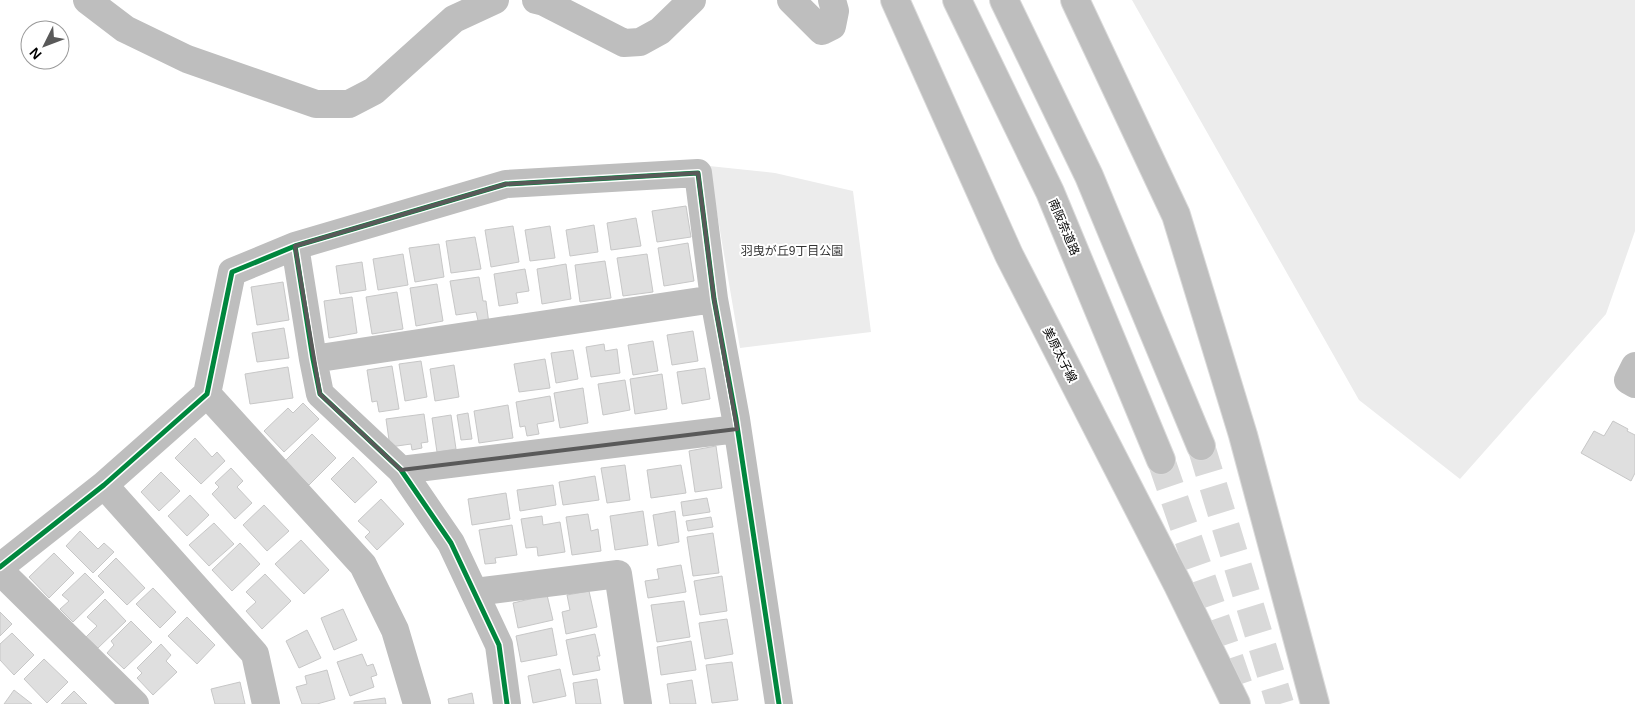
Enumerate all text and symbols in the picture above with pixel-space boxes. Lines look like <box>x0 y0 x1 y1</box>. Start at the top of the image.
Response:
north arrow <box>20 20 70 70</box>
text: N <box>26 45 45 63</box>
street label: 南阪奈道路 <box>1046 197 1082 257</box>
park label: 羽曳が丘9丁目公園 <box>741 244 843 258</box>
street label: 美原太子線 <box>1040 325 1080 385</box>

